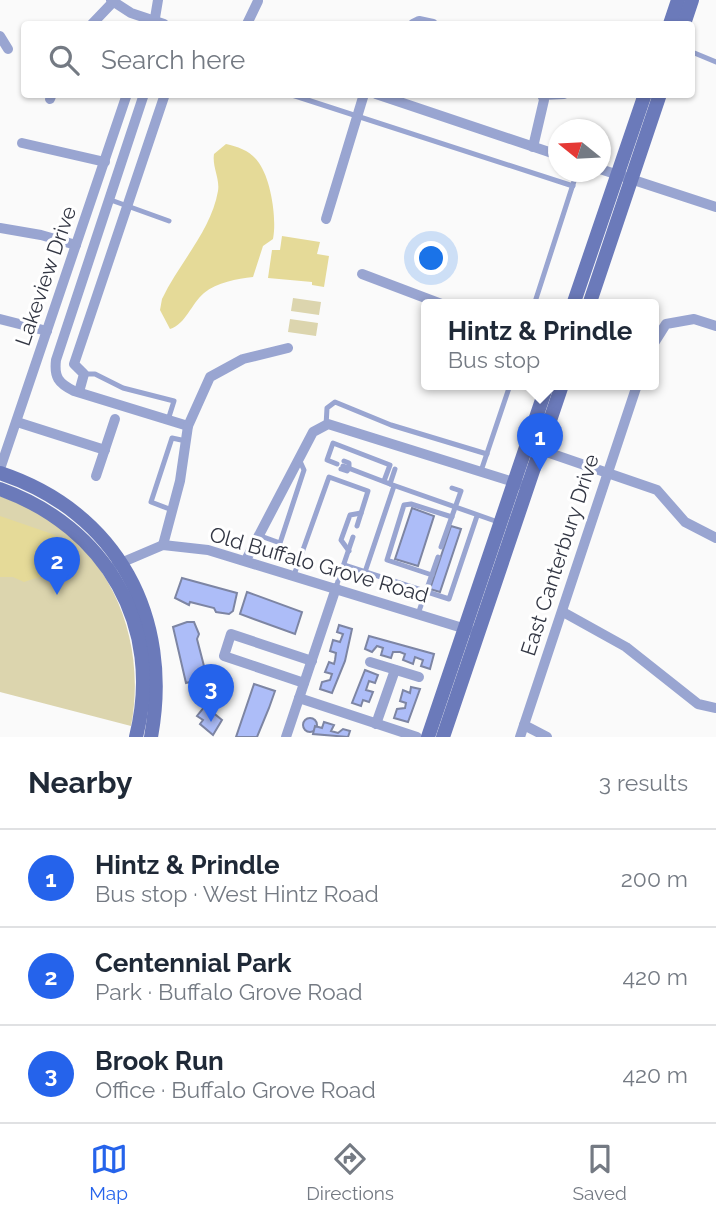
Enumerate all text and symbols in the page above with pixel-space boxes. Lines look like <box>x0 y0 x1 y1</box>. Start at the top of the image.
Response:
search box <box>21 21 695 98</box>
icon: search <box>45 41 83 79</box>
text: Search here <box>101 45 245 75</box>
north arrow <box>548 119 611 182</box>
street label: Lakeview Drive <box>10 203 81 349</box>
your location <box>414 241 448 275</box>
popup <box>421 299 659 390</box>
text: Hintz & Prindle <box>448 316 632 346</box>
text: Bus stop <box>448 346 540 373</box>
pin: 1 <box>517 413 563 471</box>
street label: East Canterbury Drive <box>515 451 604 659</box>
street label: Old Buffalo Grove Road <box>207 521 431 608</box>
pin: 2 <box>34 537 80 595</box>
pin: 3 <box>188 664 234 722</box>
text: Nearby <box>28 765 132 800</box>
text: 3 results <box>599 769 688 796</box>
text: Hintz & Prindle <box>95 850 280 880</box>
text: 1 <box>45 865 57 892</box>
text: 200 m <box>621 865 688 892</box>
text: Bus stop · West Hintz Road <box>95 880 379 907</box>
text: Centennial Park <box>95 948 292 978</box>
text: 2 <box>45 963 57 990</box>
text: 420 m <box>622 963 688 990</box>
text: Park · Buffalo Grove Road <box>95 978 363 1005</box>
text: Brook Run <box>95 1046 224 1076</box>
text: 3 <box>45 1061 57 1088</box>
text: 420 m <box>622 1061 688 1088</box>
text: Office · Buffalo Grove Road <box>95 1076 376 1103</box>
tab: Map <box>89 1140 128 1204</box>
tab: Directions <box>306 1140 394 1204</box>
tab: Saved <box>572 1140 627 1204</box>

